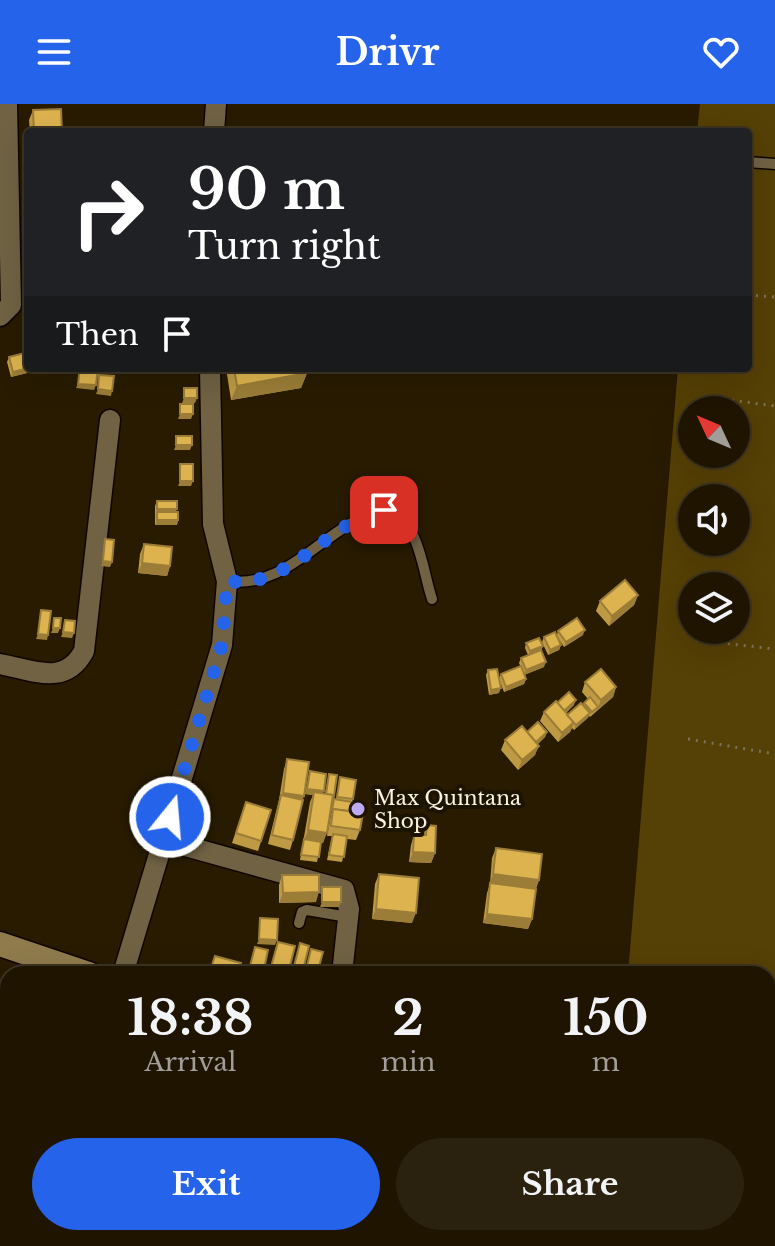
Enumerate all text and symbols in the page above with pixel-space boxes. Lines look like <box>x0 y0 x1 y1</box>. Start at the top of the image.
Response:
icon: menu <box>32 30 76 74</box>
text: Drivr <box>335 30 440 75</box>
icon: heart <box>699 30 743 74</box>
text: 90 m <box>188 155 345 224</box>
icon: right <box>56 160 160 264</box>
text: Turn right <box>188 224 381 269</box>
icon: arrive <box>155 312 199 356</box>
text: Then <box>56 316 139 353</box>
north arrow <box>678 396 750 468</box>
map controls <box>678 396 750 644</box>
pin <box>350 476 418 544</box>
button: sound <box>678 484 750 556</box>
icon: arrive <box>362 488 406 532</box>
button: layers <box>678 572 750 644</box>
position arrow <box>128 775 212 859</box>
place label: Max Quintana Shop <box>374 786 522 833</box>
marker: Max Quintana Shop <box>349 800 367 818</box>
text: 18:38 <box>127 988 253 1048</box>
text: 2 <box>393 988 424 1048</box>
text: 150 <box>563 988 649 1048</box>
text: Arrival <box>144 1046 236 1078</box>
text: min <box>381 1046 436 1078</box>
text: m <box>592 1046 620 1078</box>
button: Exit <box>32 1138 380 1230</box>
button: Share <box>396 1138 744 1230</box>

